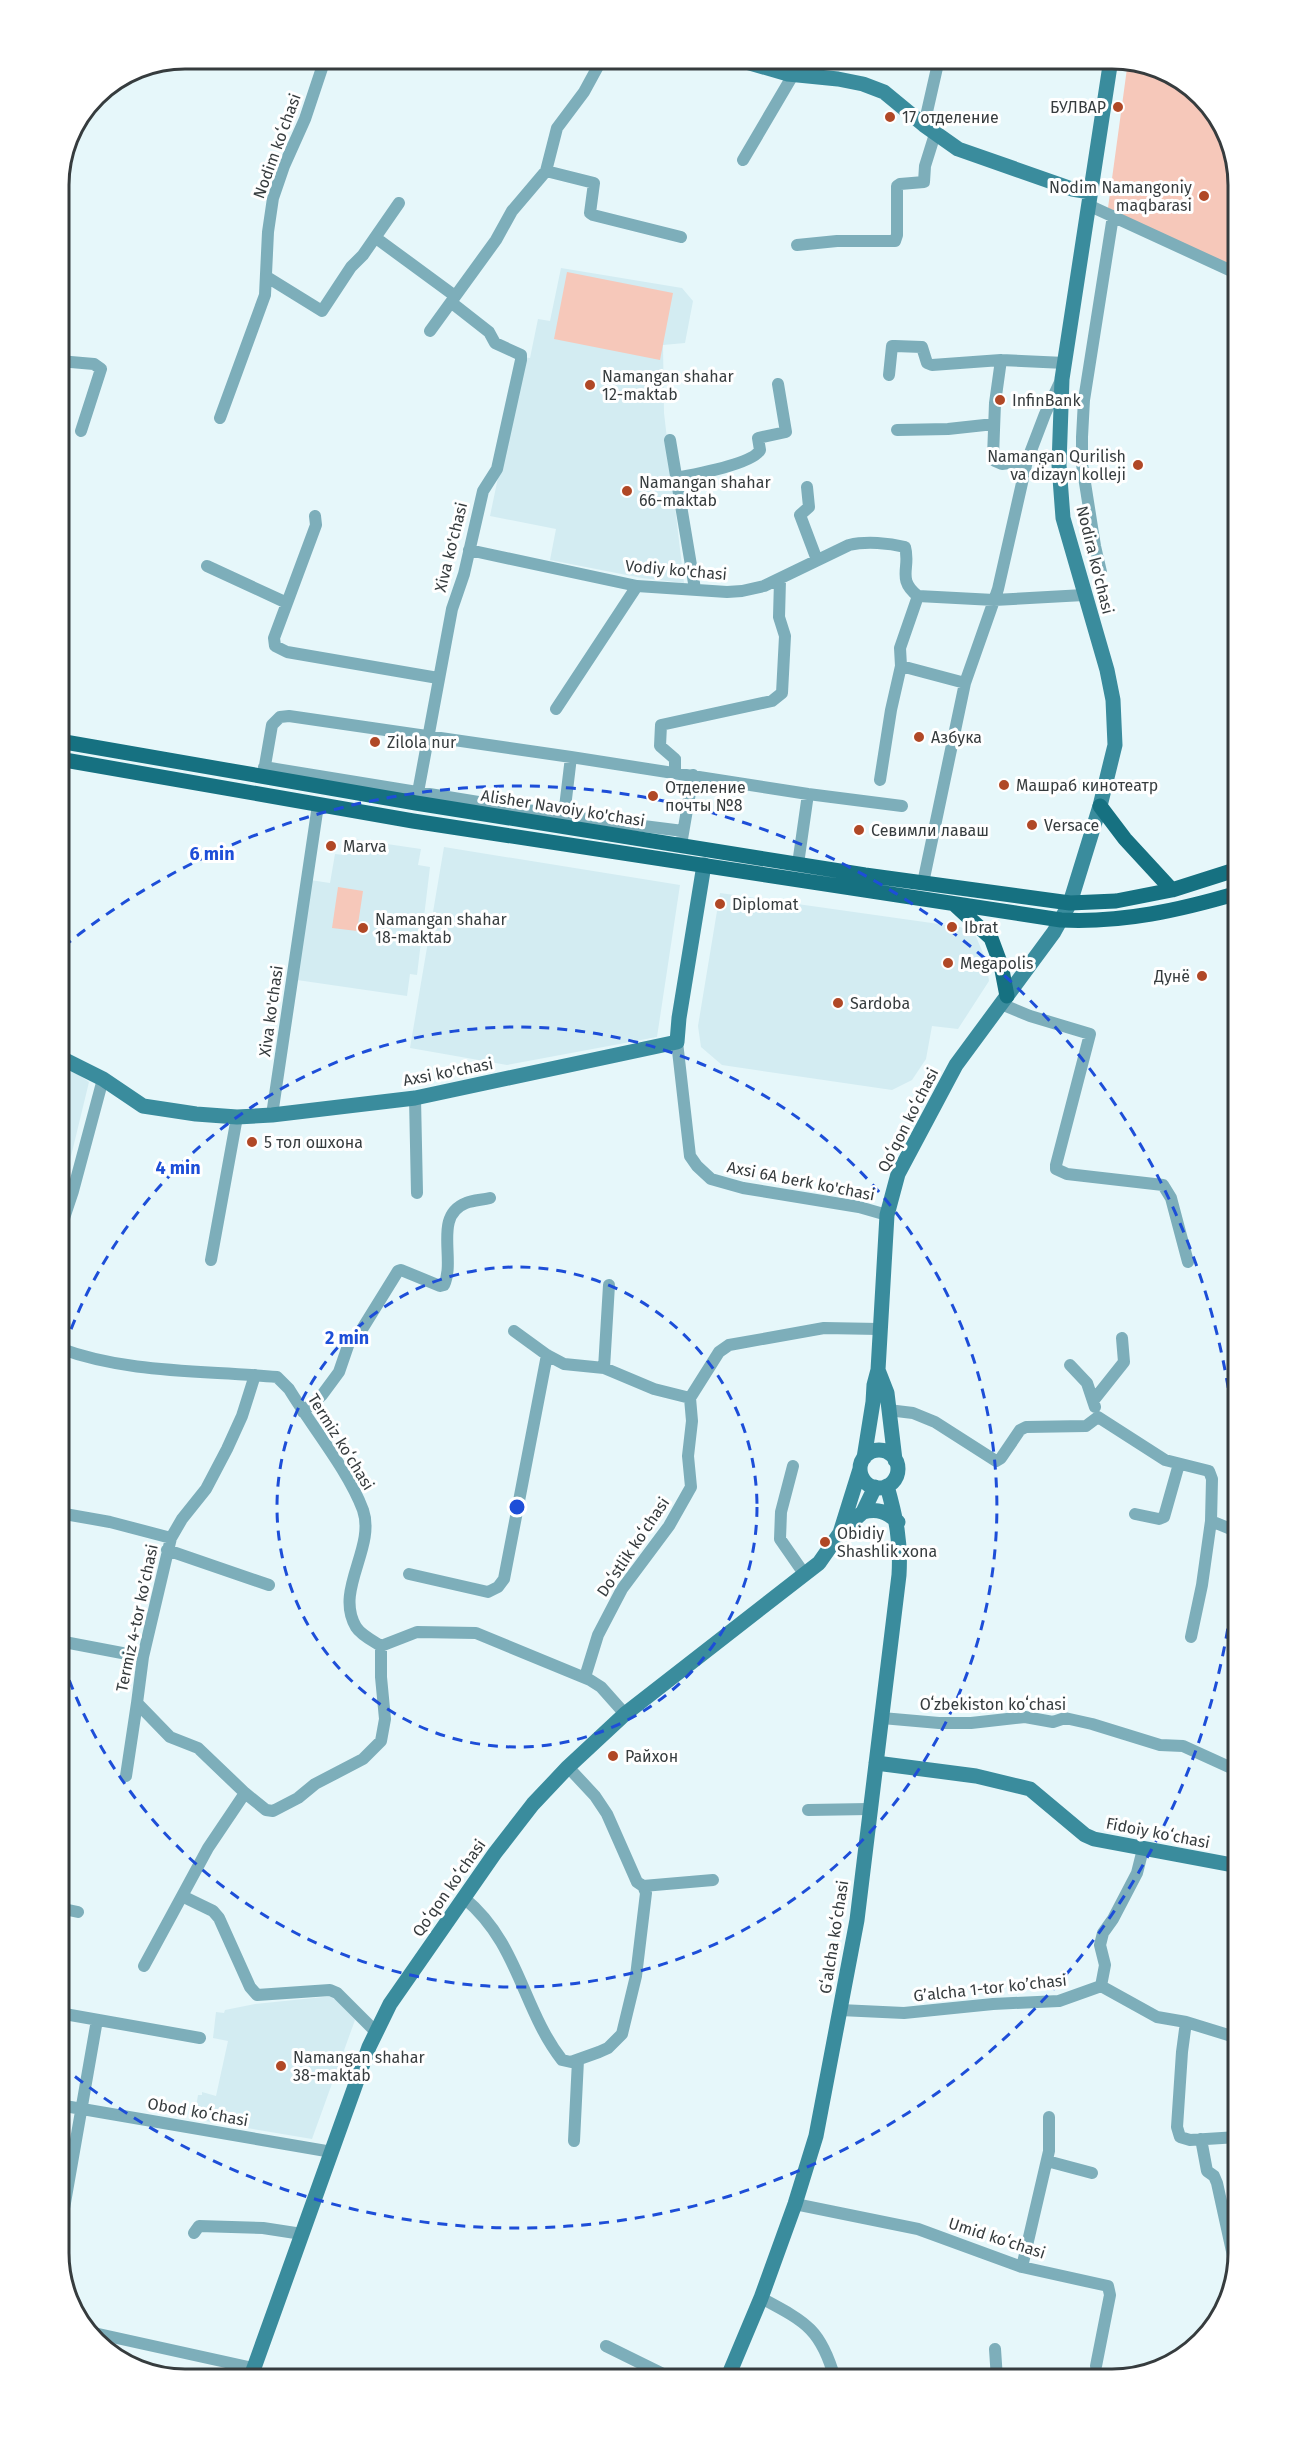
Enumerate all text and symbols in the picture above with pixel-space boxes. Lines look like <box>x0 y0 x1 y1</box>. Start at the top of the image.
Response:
street label: Nodim koʻchasi <box>249 91 305 201</box>
place label: БУЛВАР <box>1050 98 1106 117</box>
marker: БУЛВАР <box>1111 100 1125 114</box>
place label: 17 отделение <box>902 108 999 127</box>
marker: 17 отделение <box>883 110 897 124</box>
place label: Nodim Namangoniy maqbarasi <box>1049 178 1192 215</box>
marker: Nodim Namangoniy maqbarasi <box>1197 189 1211 203</box>
place label: Namangan shahar 12-maktab <box>602 367 734 404</box>
marker: Namangan shahar 12-maktab <box>583 378 597 392</box>
place label: InfinBank <box>1012 391 1081 410</box>
marker: InfinBank <box>993 393 1007 407</box>
place label: Namangan Qurilish va dizayn kolleji <box>987 447 1126 484</box>
marker: Namangan Qurilish va dizayn kolleji <box>1131 458 1145 472</box>
place label: Namangan shahar 66-maktab <box>639 473 771 510</box>
marker: Namangan shahar 66-maktab <box>620 484 634 498</box>
street label: Xiva ko'chasi <box>431 500 471 594</box>
street label: Nodira ko'chasi <box>1072 504 1118 616</box>
street label: Vodiy ko'chasi <box>624 556 728 584</box>
place label: Азбука <box>931 728 982 747</box>
marker: Азбука <box>912 730 926 744</box>
place label: Zilola nur <box>387 733 457 752</box>
marker: Zilola nur <box>368 735 382 749</box>
place label: Машраб кинотеатр <box>1016 776 1158 795</box>
place label: Отделение почты №8 <box>665 778 746 815</box>
marker: Машраб кинотеатр <box>997 778 1011 792</box>
street label: Alisher Navoiy ko'chasi <box>480 786 646 830</box>
marker: Отделение почты №8 <box>646 789 660 803</box>
place label: Versace <box>1044 816 1099 835</box>
marker: Versace <box>1025 818 1039 832</box>
place label: Севимли лаваш <box>871 821 989 840</box>
marker: Севимли лаваш <box>852 823 866 837</box>
place label: Marva <box>343 837 387 856</box>
marker: Marva <box>324 839 338 853</box>
text: 6 min <box>189 843 235 865</box>
place label: Diplomat <box>732 895 799 914</box>
marker: Diplomat <box>713 897 727 911</box>
place label: Namangan shahar 18-maktab <box>375 910 507 947</box>
place label: Ibrat <box>964 918 999 937</box>
marker: Ibrat <box>945 920 959 934</box>
marker: Namangan shahar 18-maktab <box>356 921 370 935</box>
place label: Megapolis <box>960 954 1033 973</box>
marker: Megapolis <box>941 956 955 970</box>
street label: Xiva ko'chasi <box>255 964 287 1058</box>
place label: Дунё <box>1153 967 1190 986</box>
marker: Дунё <box>1195 969 1209 983</box>
place label: Sardoba <box>850 994 910 1013</box>
marker: Sardoba <box>831 996 845 1010</box>
street label: Axsi ko'chasi <box>401 1054 495 1090</box>
street label: Qoʻqon koʻchasi <box>874 1065 942 1175</box>
place label: 5 тол ошхона <box>264 1133 363 1152</box>
marker: 5 тол ошхона <box>245 1135 259 1149</box>
text: 4 min <box>155 1157 201 1179</box>
street label: Axsi 6А berk ko'chasi <box>726 1157 876 1205</box>
text: 2 min <box>325 1327 369 1349</box>
street label: Termiz koʻchasi <box>304 1390 378 1494</box>
street label: Doʻstlik koʻchasi <box>593 1494 673 1600</box>
centre of rings <box>507 1497 527 1517</box>
place label: Obidiy Shashlik xona <box>837 1524 937 1561</box>
marker: Obidiy Shashlik xona <box>818 1535 832 1549</box>
street label: Termiz 4-tor koʼchasi <box>112 1542 162 1694</box>
street label: Oʻzbekiston koʻchasi <box>920 1695 1066 1714</box>
place label: Райхон <box>625 1747 678 1766</box>
marker: Райхон <box>606 1749 620 1763</box>
street label: Fidoiy koʻchasi <box>1104 1814 1212 1852</box>
street label: Qoʻqon koʻchasi <box>408 1836 490 1940</box>
street label: Gʻalcha koʻchasi <box>816 1879 852 1995</box>
street label: Gʼalcha 1-tor koʼchasi <box>912 1971 1068 2005</box>
place label: Namangan shahar 38-maktab <box>293 2048 425 2085</box>
marker: Namangan shahar 38-maktab <box>274 2059 288 2073</box>
street label: Obod koʻchasi <box>146 2094 250 2130</box>
street label: Umid koʻchasi <box>946 2213 1048 2263</box>

